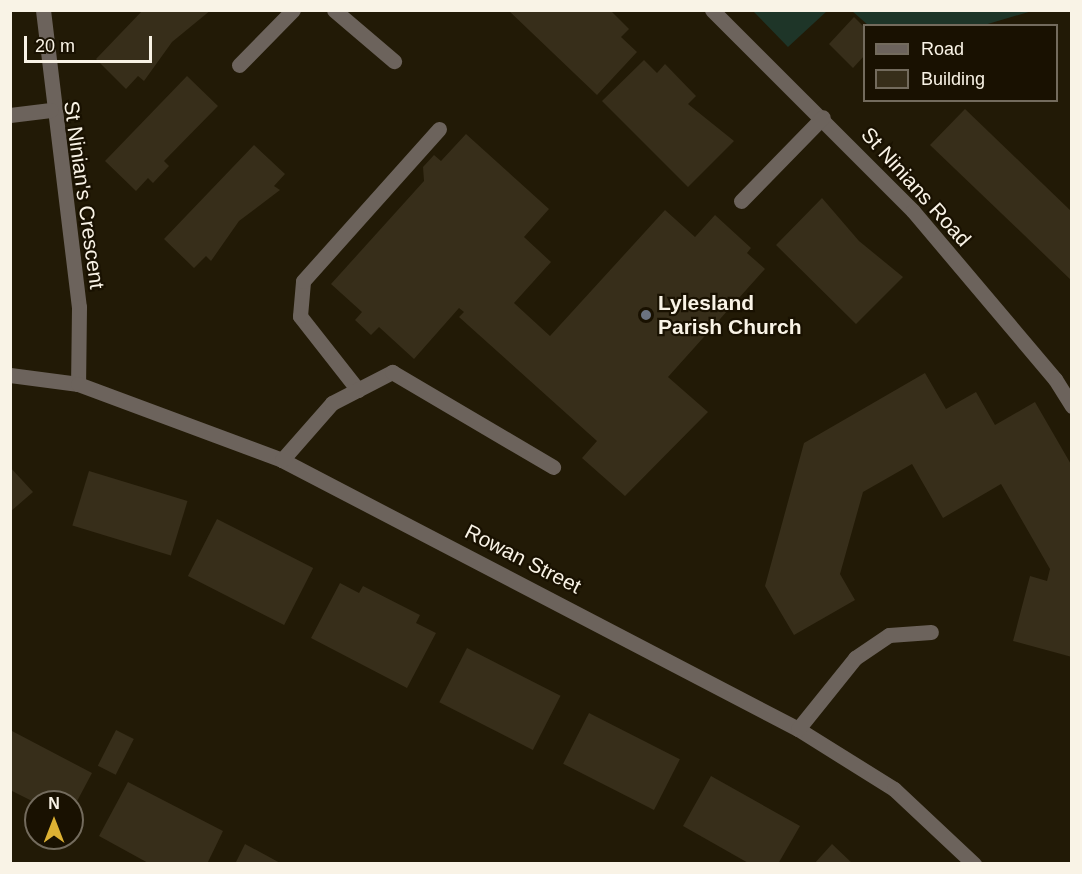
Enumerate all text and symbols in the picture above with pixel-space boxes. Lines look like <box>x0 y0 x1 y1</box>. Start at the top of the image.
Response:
scale bar <box>27 24 154 62</box>
legend <box>863 24 1058 102</box>
text: 20 m <box>35 36 75 56</box>
text: Road <box>921 39 964 59</box>
text: Building <box>921 69 985 89</box>
street label: St Ninian's Crescent <box>58 99 110 291</box>
street label: St Ninians Road <box>856 122 976 252</box>
place label: Lylesland Parish Church <box>658 290 802 340</box>
marker: Lylesland Parish Church <box>639 308 653 322</box>
street label: Rowan Street <box>461 519 585 599</box>
north arrow <box>24 790 84 850</box>
text: N <box>48 795 60 812</box>

